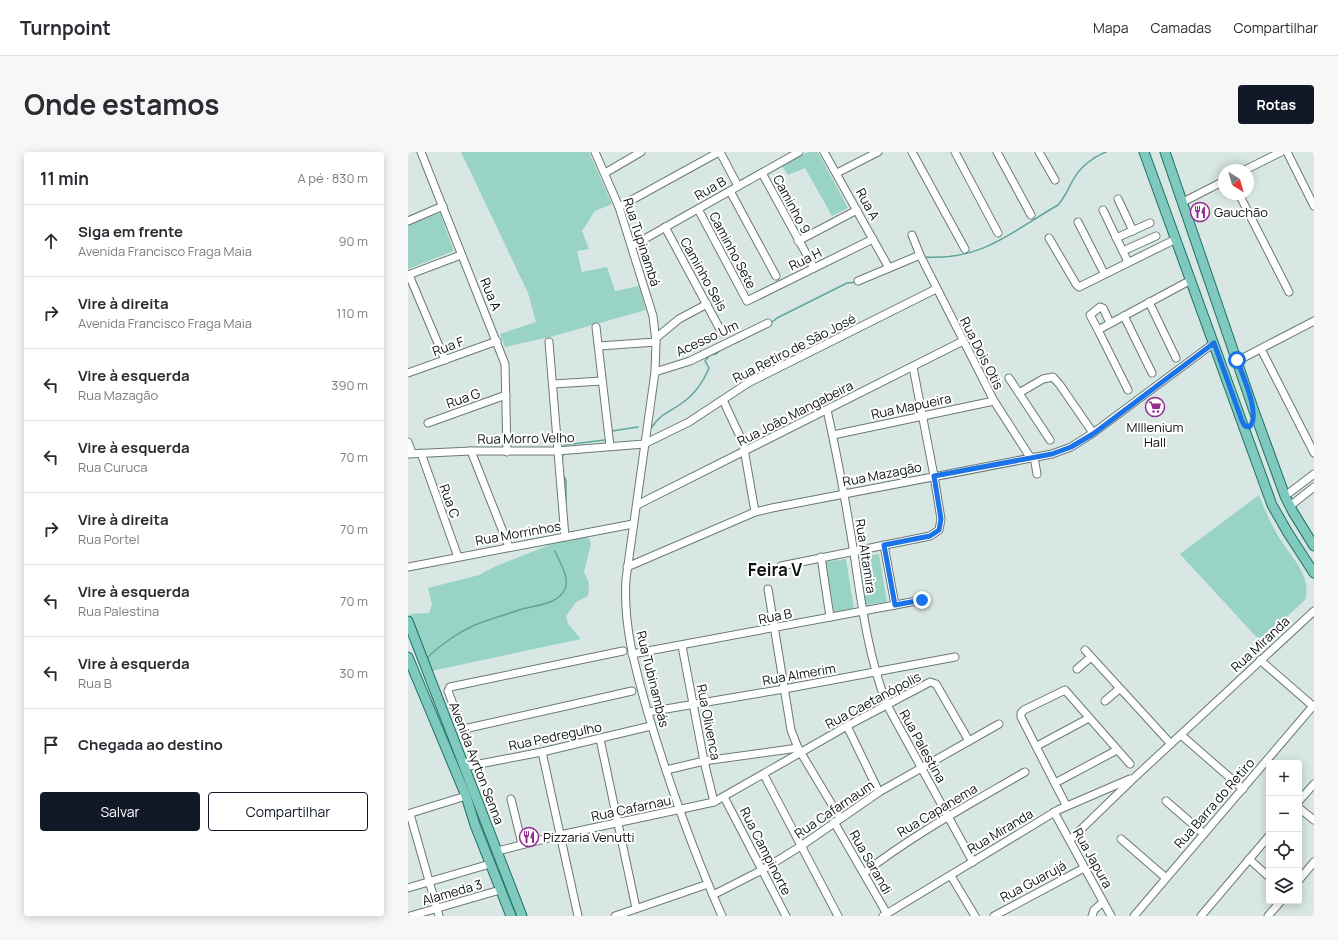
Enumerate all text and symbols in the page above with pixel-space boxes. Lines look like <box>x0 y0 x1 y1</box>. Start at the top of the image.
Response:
text: Turnpoint <box>20 15 111 41</box>
text: Mapa <box>1093 18 1129 37</box>
text: Camadas <box>1151 18 1211 37</box>
text: Compartilhar <box>1233 18 1318 37</box>
text: Onde estamos <box>24 85 219 123</box>
button: Rotas <box>1238 85 1314 124</box>
north arrow <box>1218 164 1254 200</box>
text: 11 min <box>40 167 89 190</box>
text: A pé · 830 m <box>297 169 368 187</box>
street label: Caminho 9 <box>769 171 815 237</box>
street label: Rua B <box>691 172 729 204</box>
street label: Rua A <box>852 185 884 223</box>
street label: Rua Tupinambá <box>619 195 665 289</box>
restaurant icon: Gauchão <box>1189 201 1211 223</box>
place label: Gauchão <box>1214 203 1268 221</box>
street label: Caminho Sete <box>705 208 761 292</box>
text: Siga em frente <box>78 221 183 242</box>
icon: ahead <box>40 230 62 252</box>
text: 90 m <box>338 232 368 250</box>
street label: Caminho Seis <box>676 234 732 314</box>
text: Avenida Francisco Fraga Maia <box>78 242 252 260</box>
street label: Rua H <box>785 243 825 275</box>
street label: Rua A <box>476 275 506 313</box>
text: Vire à direita <box>78 293 169 314</box>
icon: right <box>40 302 62 324</box>
text: 110 m <box>336 304 368 322</box>
street label: Rua Retiro de São José <box>729 309 859 387</box>
text: Avenida Francisco Fraga Maia <box>78 314 252 332</box>
street label: Rua Dois Otis <box>956 314 1008 392</box>
street label: Acesso Um <box>673 316 741 360</box>
street label: Rua F <box>430 332 467 360</box>
route start <box>1228 351 1246 369</box>
text: Vire à esquerda <box>78 365 190 386</box>
icon: left <box>40 374 62 396</box>
text: 390 m <box>331 376 368 394</box>
street label: Rua João Mangabeira <box>734 376 856 450</box>
street label: Rua G <box>444 384 482 412</box>
text: Rua Mazagão <box>78 386 158 404</box>
street label: Rua Mapueira <box>869 389 953 423</box>
supermarket icon: MIllenium Hall <box>1144 396 1166 418</box>
place label: MIllenium Hall <box>1127 418 1183 451</box>
street label: Rua Morro Velho <box>477 428 575 448</box>
text: Vire à esquerda <box>78 437 190 458</box>
icon: left <box>40 446 62 468</box>
text: 70 m <box>340 448 368 466</box>
street label: Rua Mazagão <box>841 457 923 490</box>
text: Rua Curuca <box>78 458 148 476</box>
street label: Rua C <box>436 481 464 521</box>
text: Vire à direita <box>78 509 169 530</box>
street label: Rua Morrinhos <box>474 517 562 549</box>
street label: Rua Altamira <box>851 517 881 595</box>
icon: right <box>40 518 62 540</box>
text: 70 m <box>340 520 368 538</box>
text: Rua Portel <box>78 530 140 548</box>
district label: Feira V <box>748 558 802 581</box>
text: Vire à esquerda <box>78 581 190 602</box>
icon: left <box>40 590 62 612</box>
route end <box>913 591 931 609</box>
text: 70 m <box>340 592 368 610</box>
text: Rua Palestina <box>78 602 159 620</box>
street label: Rua B <box>757 604 793 628</box>
street label: Rua Miranda <box>1227 612 1293 676</box>
street label: Rua Tubinambás <box>632 629 674 729</box>
text: Vire à esquerda <box>78 653 190 674</box>
street label: Rua Almerim <box>761 659 837 689</box>
icon: left <box>40 662 62 684</box>
text: 30 m <box>339 664 368 682</box>
street label: Rua Caetanópolis <box>822 667 924 733</box>
text: Rua B <box>78 674 112 692</box>
street label: Rua Olivenca <box>693 682 725 762</box>
street label: Avenida Ayrton Senna <box>445 699 509 827</box>
street label: Rua Palestina <box>895 706 951 786</box>
street label: Rua Pedregulho <box>507 717 604 755</box>
icon: arrive <box>40 734 62 756</box>
text: Chegada ao destino <box>78 734 223 755</box>
street label: Rua Barra do Retiro <box>1170 754 1258 852</box>
map controls <box>1266 760 1302 904</box>
button: + <box>1266 760 1302 796</box>
street label: Rua Cafarnaum <box>791 776 877 842</box>
street label: Rua Capanema <box>894 779 980 841</box>
street label: Rua Cafarnau <box>589 791 673 825</box>
button: Salvar <box>40 792 200 831</box>
button: Compartilhar <box>208 792 368 831</box>
button: − <box>1266 796 1302 832</box>
street label: Rua Campinorte <box>736 804 796 898</box>
street label: Rua Miranda <box>964 804 1036 858</box>
street label: Rua Japura <box>1069 825 1117 891</box>
restaurant icon: Pizzaria Venutti <box>518 826 540 848</box>
street label: Rua Sarandi <box>845 827 897 897</box>
place label: Pizzaria Venutti <box>543 828 635 846</box>
button: locate <box>1266 832 1302 868</box>
street label: Rua Guarujá <box>997 856 1069 906</box>
button: layers <box>1266 868 1302 904</box>
street label: Alameda 3 <box>420 875 484 909</box>

